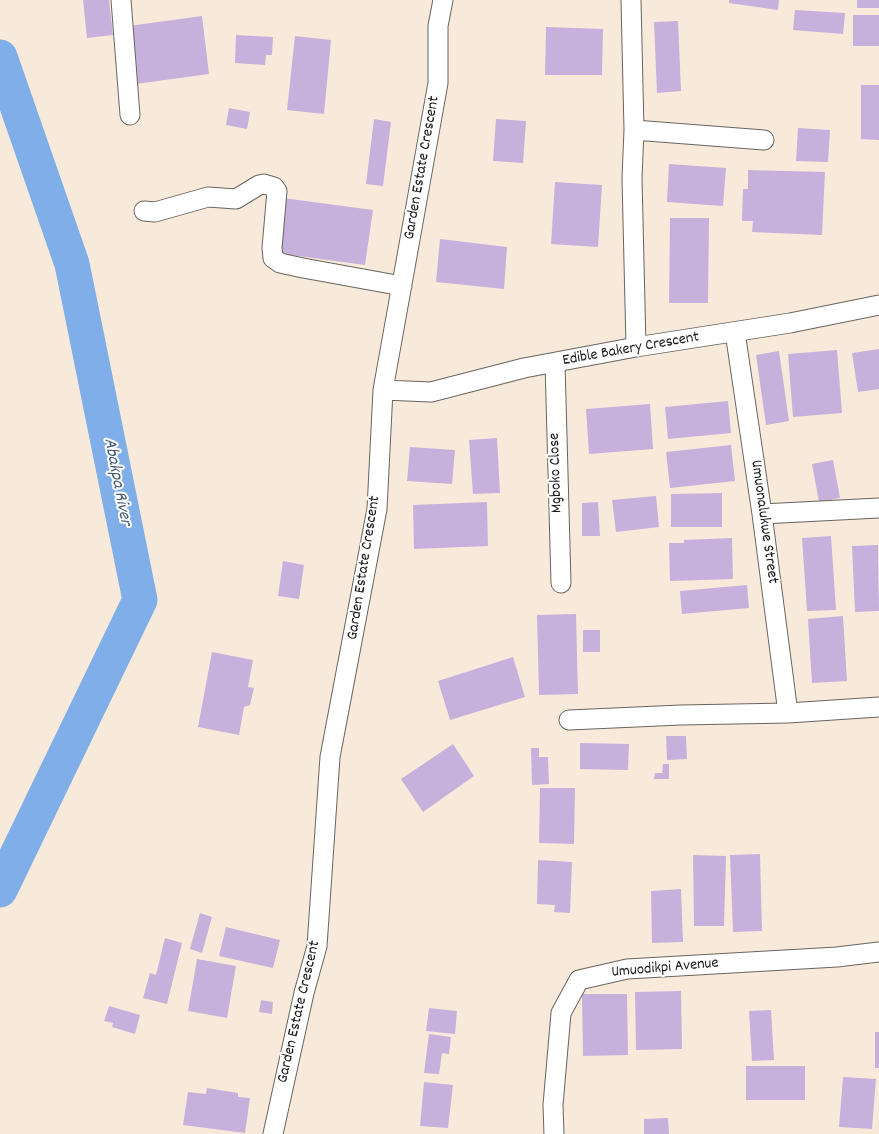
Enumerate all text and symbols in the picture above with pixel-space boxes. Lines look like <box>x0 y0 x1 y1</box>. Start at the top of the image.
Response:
street label: Garden Estate Crescent <box>401 95 445 241</box>
street label: Edible Bakery Crescent <box>561 329 701 371</box>
street label: Mgboko Close <box>546 432 568 514</box>
water label: Abakpa River <box>97 437 135 527</box>
street label: Umuonalukwe Street <box>745 459 781 585</box>
street label: Garden Estate Crescent <box>344 495 386 641</box>
street label: Garden Estate Crescent <box>274 939 326 1085</box>
street label: Umuodikpi Avenue <box>611 955 719 983</box>

